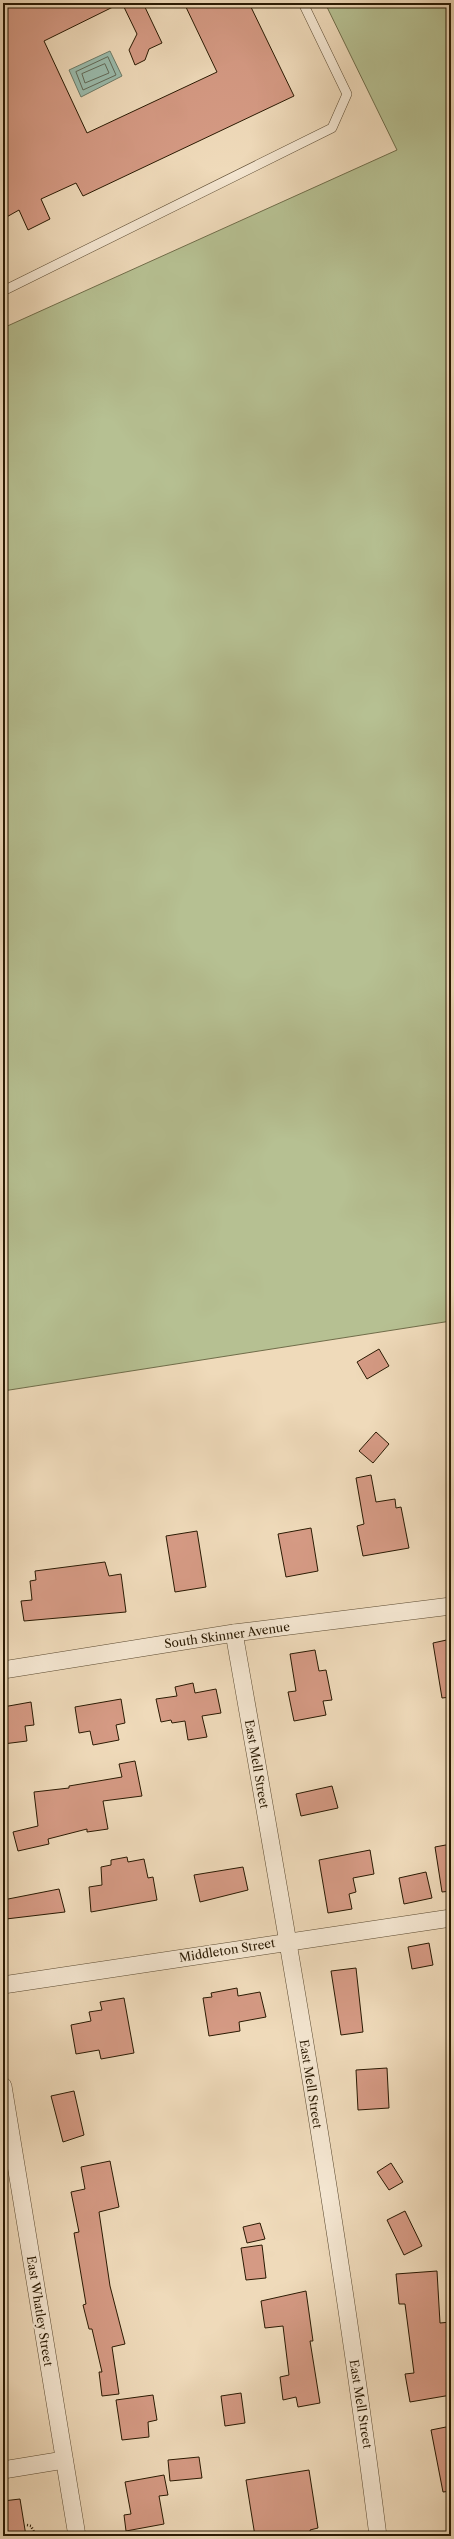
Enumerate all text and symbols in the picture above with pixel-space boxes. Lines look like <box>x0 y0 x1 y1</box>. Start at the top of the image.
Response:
street label: South Skinner Avenue <box>163 1619 291 1651</box>
street label: East Mell Street <box>242 1718 272 1810</box>
street label: Middleton Street <box>178 1935 277 1965</box>
street label: East Mell Street <box>297 2038 326 2130</box>
street label: East Whatley Street <box>24 2255 56 2368</box>
street label: East Mell Street <box>347 2358 376 2450</box>

